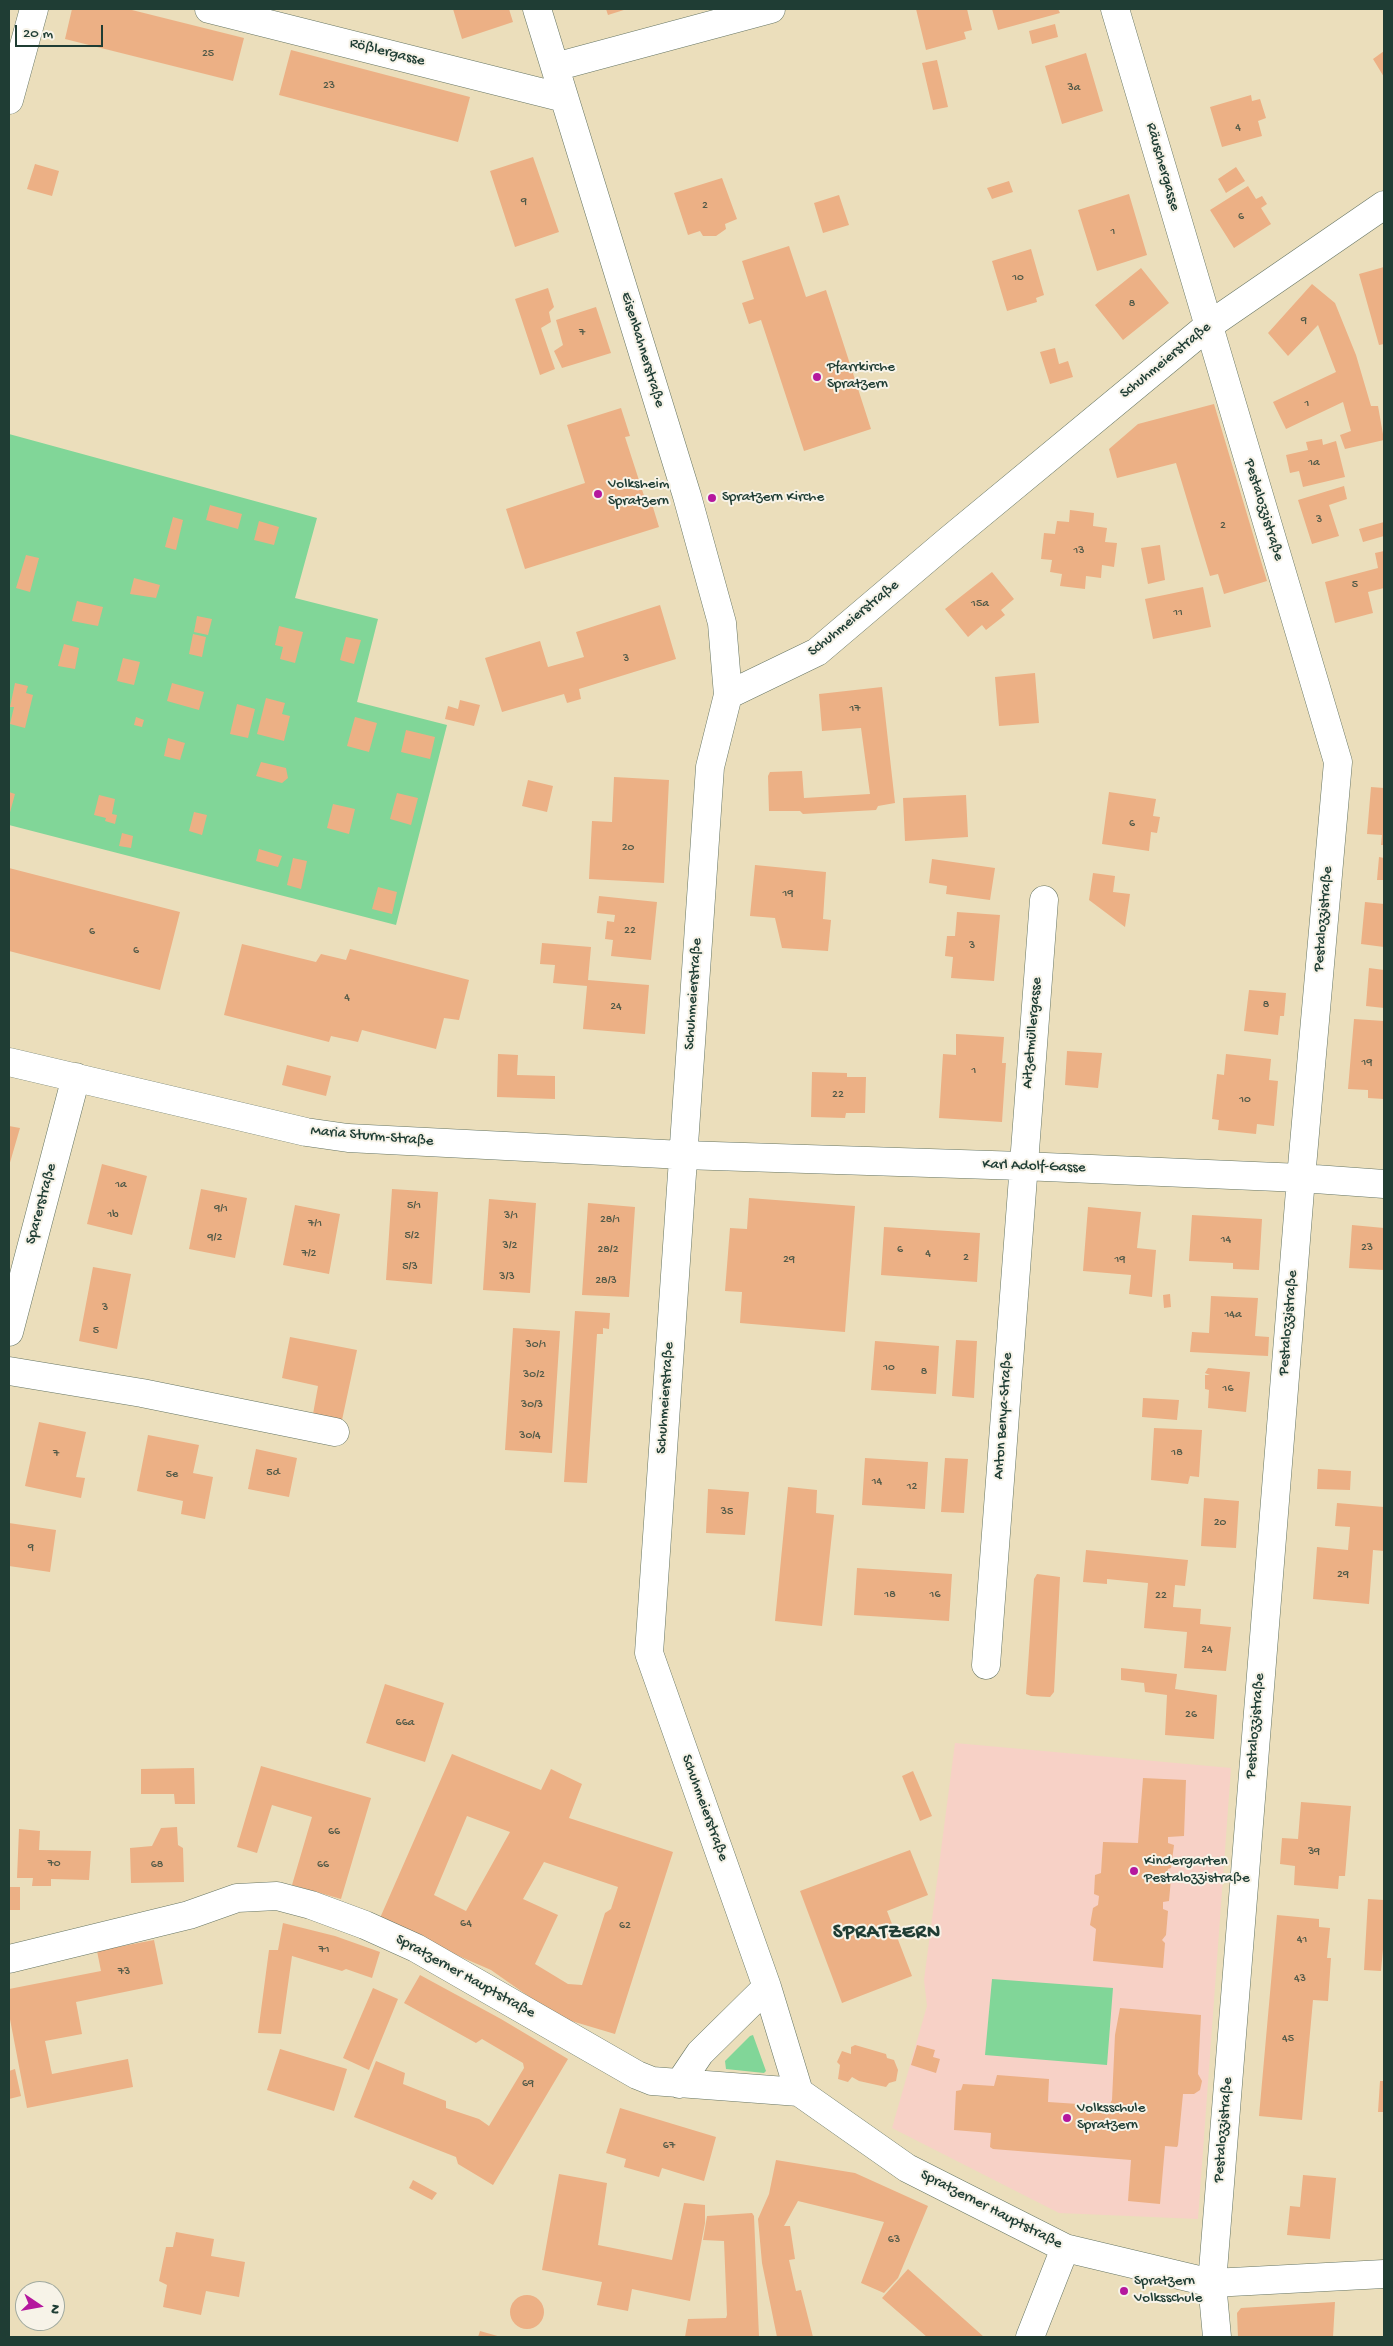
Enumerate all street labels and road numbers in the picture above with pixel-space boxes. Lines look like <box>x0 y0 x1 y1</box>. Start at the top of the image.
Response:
street label: Rößlergasse <box>348 35 426 71</box>
street label: Räuschergasse <box>1141 121 1183 213</box>
street label: Eisenbahnerstraße <box>616 290 668 410</box>
street label: Schuhmeierstraße <box>1117 319 1215 403</box>
street label: Pestalozzistraße <box>1239 457 1287 563</box>
street label: Schuhmeierstraße <box>805 577 903 661</box>
street label: Pestalozzistraße <box>1310 866 1338 972</box>
street label: Schuhmeierstraße <box>681 937 707 1051</box>
street label: Aitzetmüllergasse <box>1019 977 1047 1089</box>
street label: Maria Sturm-Straße <box>310 1123 434 1151</box>
street label: Karl Adolf-Gasse <box>982 1156 1086 1178</box>
street label: Sparerstraße <box>23 1162 61 1246</box>
street label: Pestalozzistraße <box>1275 1270 1303 1376</box>
street label: Schuhmeierstraße <box>653 1341 679 1455</box>
street label: Anton Benya-Straße <box>991 1352 1017 1480</box>
street label: Pestalozzistraße <box>1242 1673 1270 1779</box>
street label: Schuhmeierstraße <box>676 1752 732 1864</box>
street label: Spratzerner Hauptstraße <box>392 1931 538 2023</box>
street label: Pestalozzistraße <box>1210 2077 1238 2183</box>
street label: Spratzerner Hauptstraße <box>917 2166 1065 2254</box>

